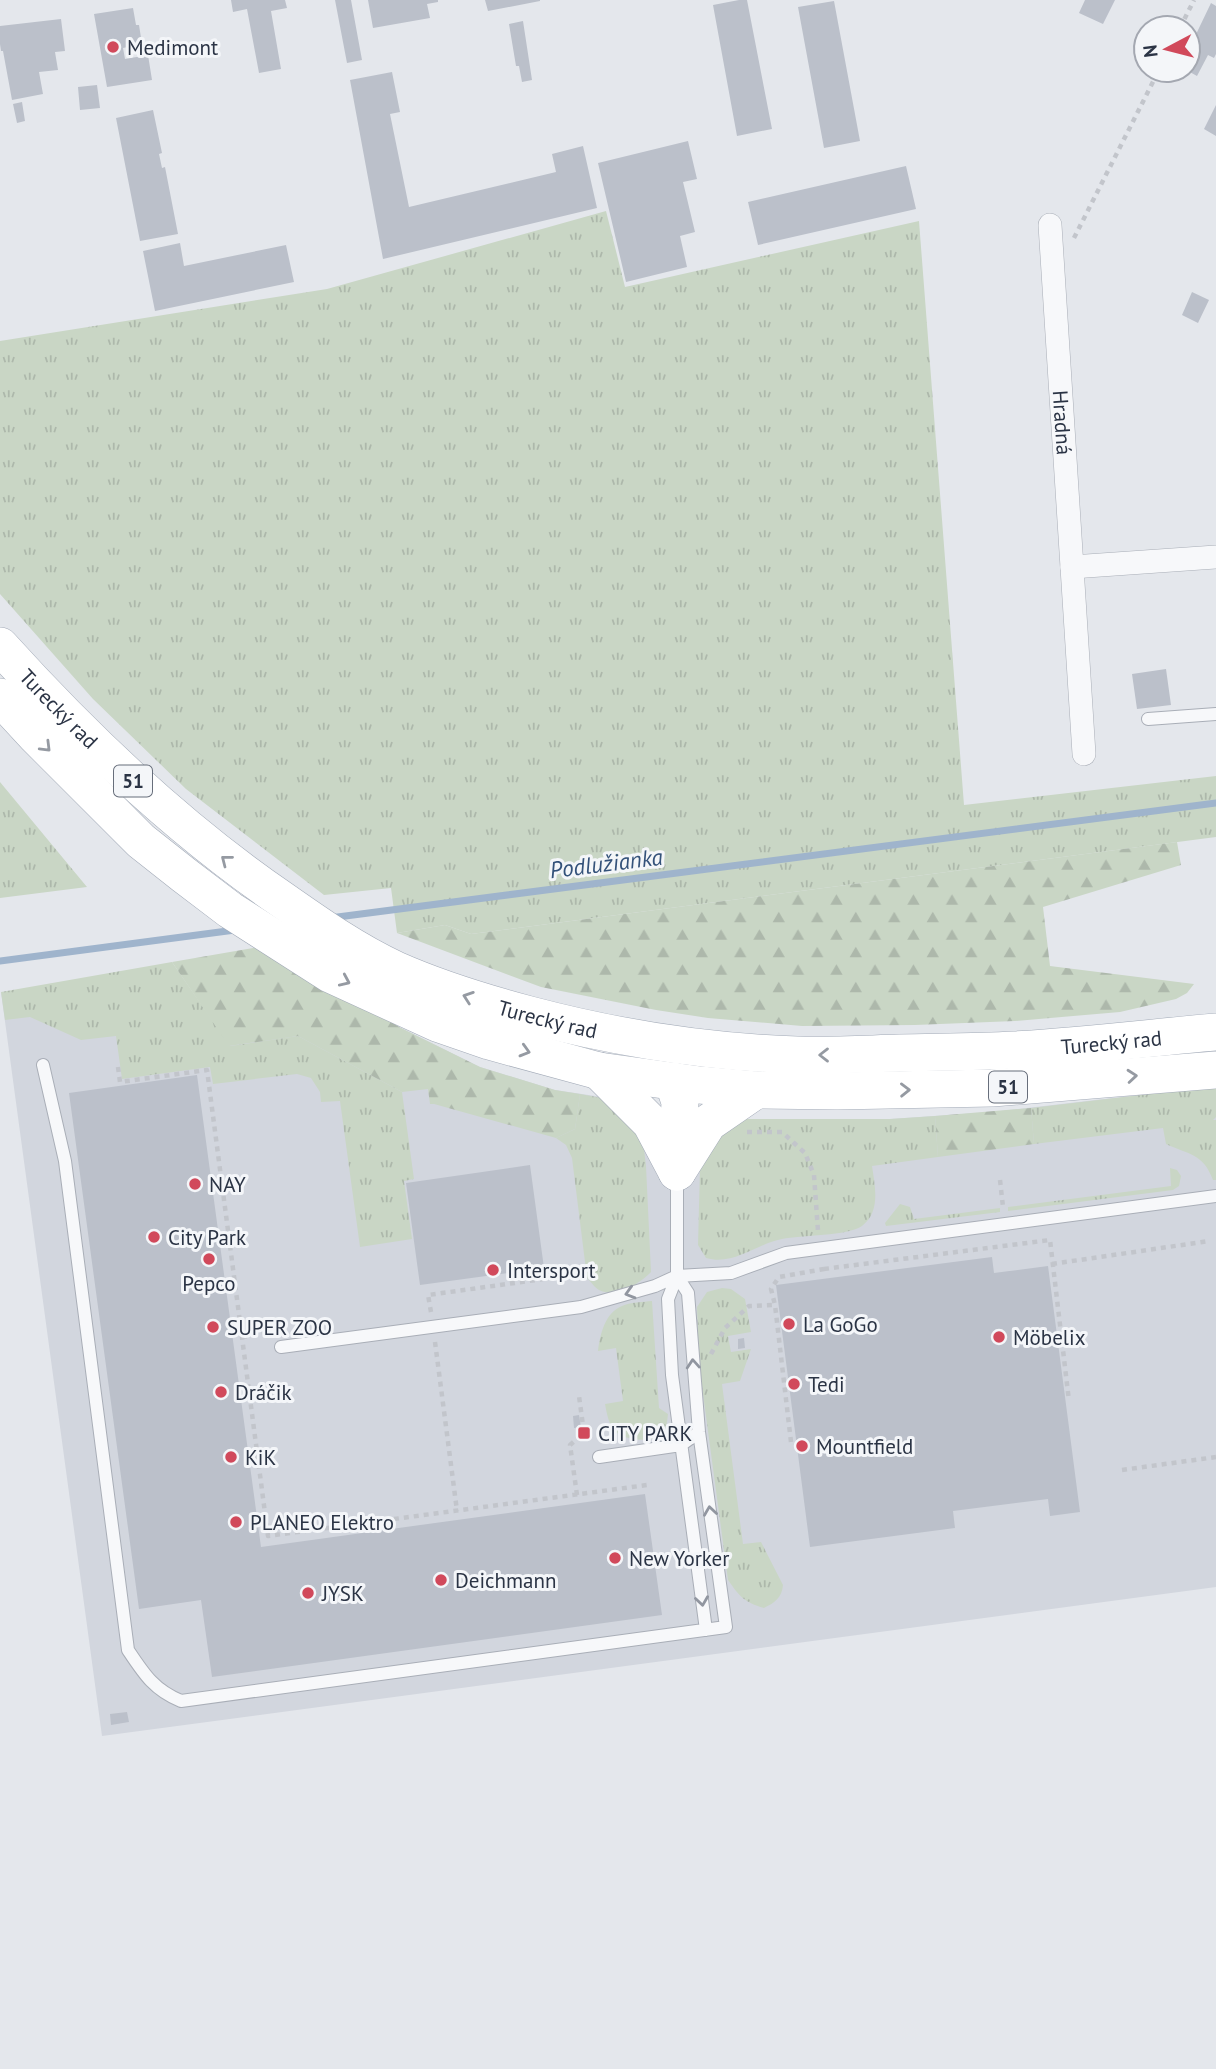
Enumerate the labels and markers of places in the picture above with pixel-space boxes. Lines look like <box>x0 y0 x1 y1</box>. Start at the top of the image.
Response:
place label: Medimont <box>127 34 218 61</box>
marker: Medimont <box>105 39 121 55</box>
place label: NAY <box>209 1171 246 1198</box>
marker: NAY <box>187 1176 203 1192</box>
place label: City Park <box>168 1224 246 1251</box>
marker: City Park <box>146 1229 162 1245</box>
marker: Pepco <box>201 1251 217 1267</box>
place label: Intersport <box>507 1257 596 1284</box>
marker: Intersport <box>485 1262 501 1278</box>
place label: Pepco <box>182 1270 236 1297</box>
place label: La GoGo <box>803 1311 878 1338</box>
place label: SUPER ZOO <box>227 1314 332 1341</box>
marker: La GoGo <box>781 1316 797 1332</box>
marker: SUPER ZOO <box>205 1319 221 1335</box>
place label: Möbelix <box>1013 1324 1086 1351</box>
marker: Möbelix <box>991 1329 1007 1345</box>
place label: Tedi <box>808 1371 845 1398</box>
marker: Tedi <box>786 1376 802 1392</box>
place label: Dráčik <box>235 1379 291 1406</box>
marker: Dráčik <box>213 1384 229 1400</box>
place label: CITY PARK <box>598 1420 693 1447</box>
marker: CITY PARK <box>576 1425 592 1441</box>
place label: Mountfield <box>816 1433 913 1460</box>
marker: Mountfield <box>794 1438 810 1454</box>
place label: KiK <box>245 1444 276 1471</box>
marker: KiK <box>223 1449 239 1465</box>
place label: PLANEO Elektro <box>250 1509 394 1536</box>
marker: PLANEO Elektro <box>228 1514 244 1530</box>
place label: New Yorker <box>629 1545 729 1572</box>
marker: New Yorker <box>607 1550 623 1566</box>
place label: Deichmann <box>455 1567 556 1594</box>
marker: Deichmann <box>433 1572 449 1588</box>
place label: JYSK <box>321 1580 364 1607</box>
marker: JYSK <box>300 1585 316 1601</box>

